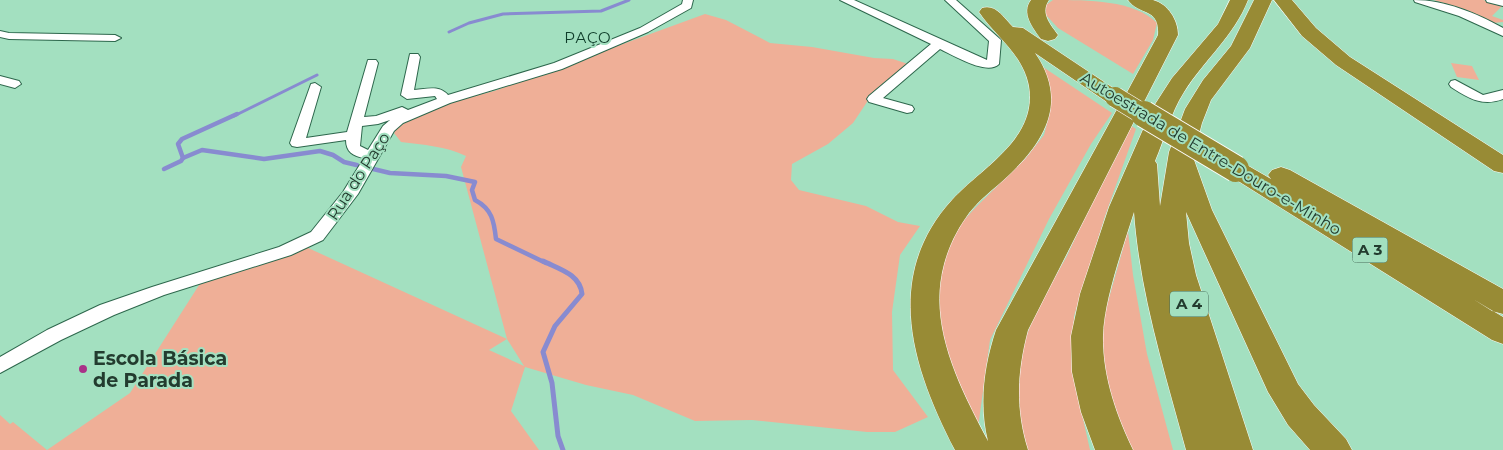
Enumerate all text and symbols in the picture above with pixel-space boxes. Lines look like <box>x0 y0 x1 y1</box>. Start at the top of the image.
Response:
district label: PAÇO <box>564 28 612 47</box>
street label: Autoestrada de Entre-Douro-e-Minho <box>1077 68 1345 239</box>
street label: Rua do Paço <box>323 129 394 224</box>
road number: A 3 <box>1352 238 1388 262</box>
road number: A 4 <box>1170 292 1208 316</box>
place label: Escola Básica de Parada <box>93 347 227 392</box>
marker: Escola Básica de Parada <box>77 363 89 375</box>

